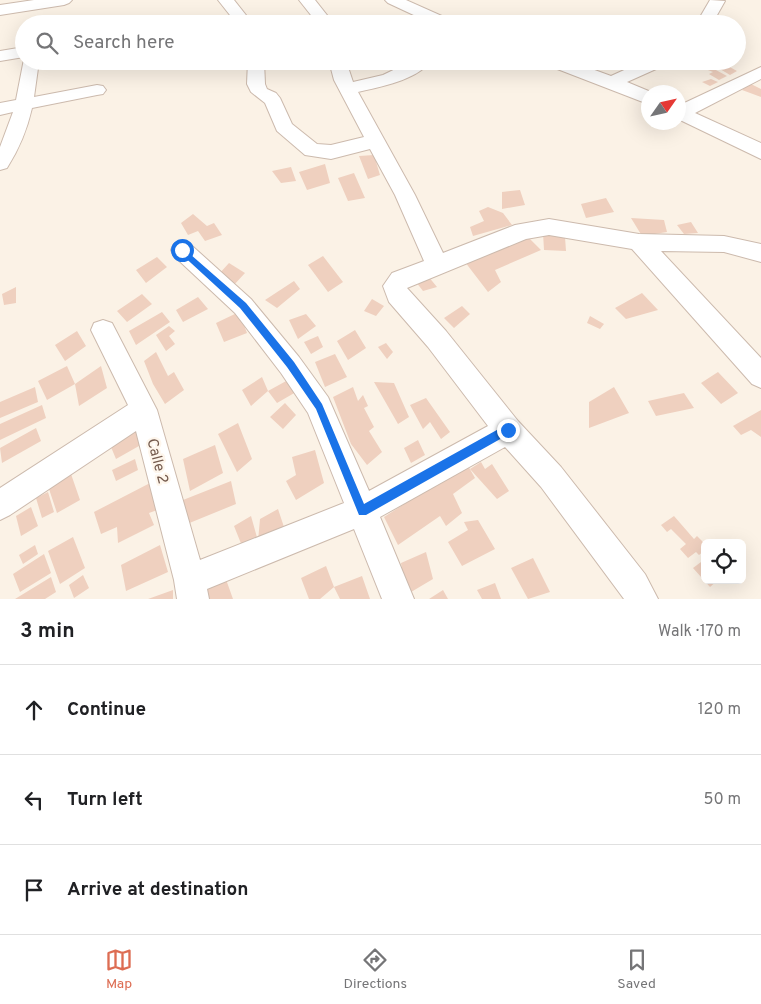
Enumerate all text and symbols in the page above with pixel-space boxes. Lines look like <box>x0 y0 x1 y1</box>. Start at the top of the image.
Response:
search box <box>15 15 746 70</box>
icon: search <box>33 29 61 57</box>
text: Search here <box>73 31 175 55</box>
north arrow <box>641 85 686 130</box>
route start <box>171 239 194 262</box>
route end <box>497 419 520 442</box>
street label: Calle 2 <box>141 437 172 486</box>
map controls <box>701 539 746 584</box>
button: locate <box>701 539 746 584</box>
text: 3 min <box>20 618 75 645</box>
text: Walk · 170 m <box>658 622 741 642</box>
icon: ahead <box>20 696 48 724</box>
text: Continue <box>67 698 146 722</box>
text: 120 m <box>698 700 741 720</box>
icon: left <box>20 786 48 814</box>
text: Turn left <box>67 788 143 812</box>
text: 50 m <box>704 790 741 810</box>
icon: arrive <box>20 876 48 904</box>
text: Arrive at destination <box>67 878 248 902</box>
tab: Map <box>105 946 133 993</box>
tab: Directions <box>343 946 407 993</box>
tab: Saved <box>617 946 656 993</box>

